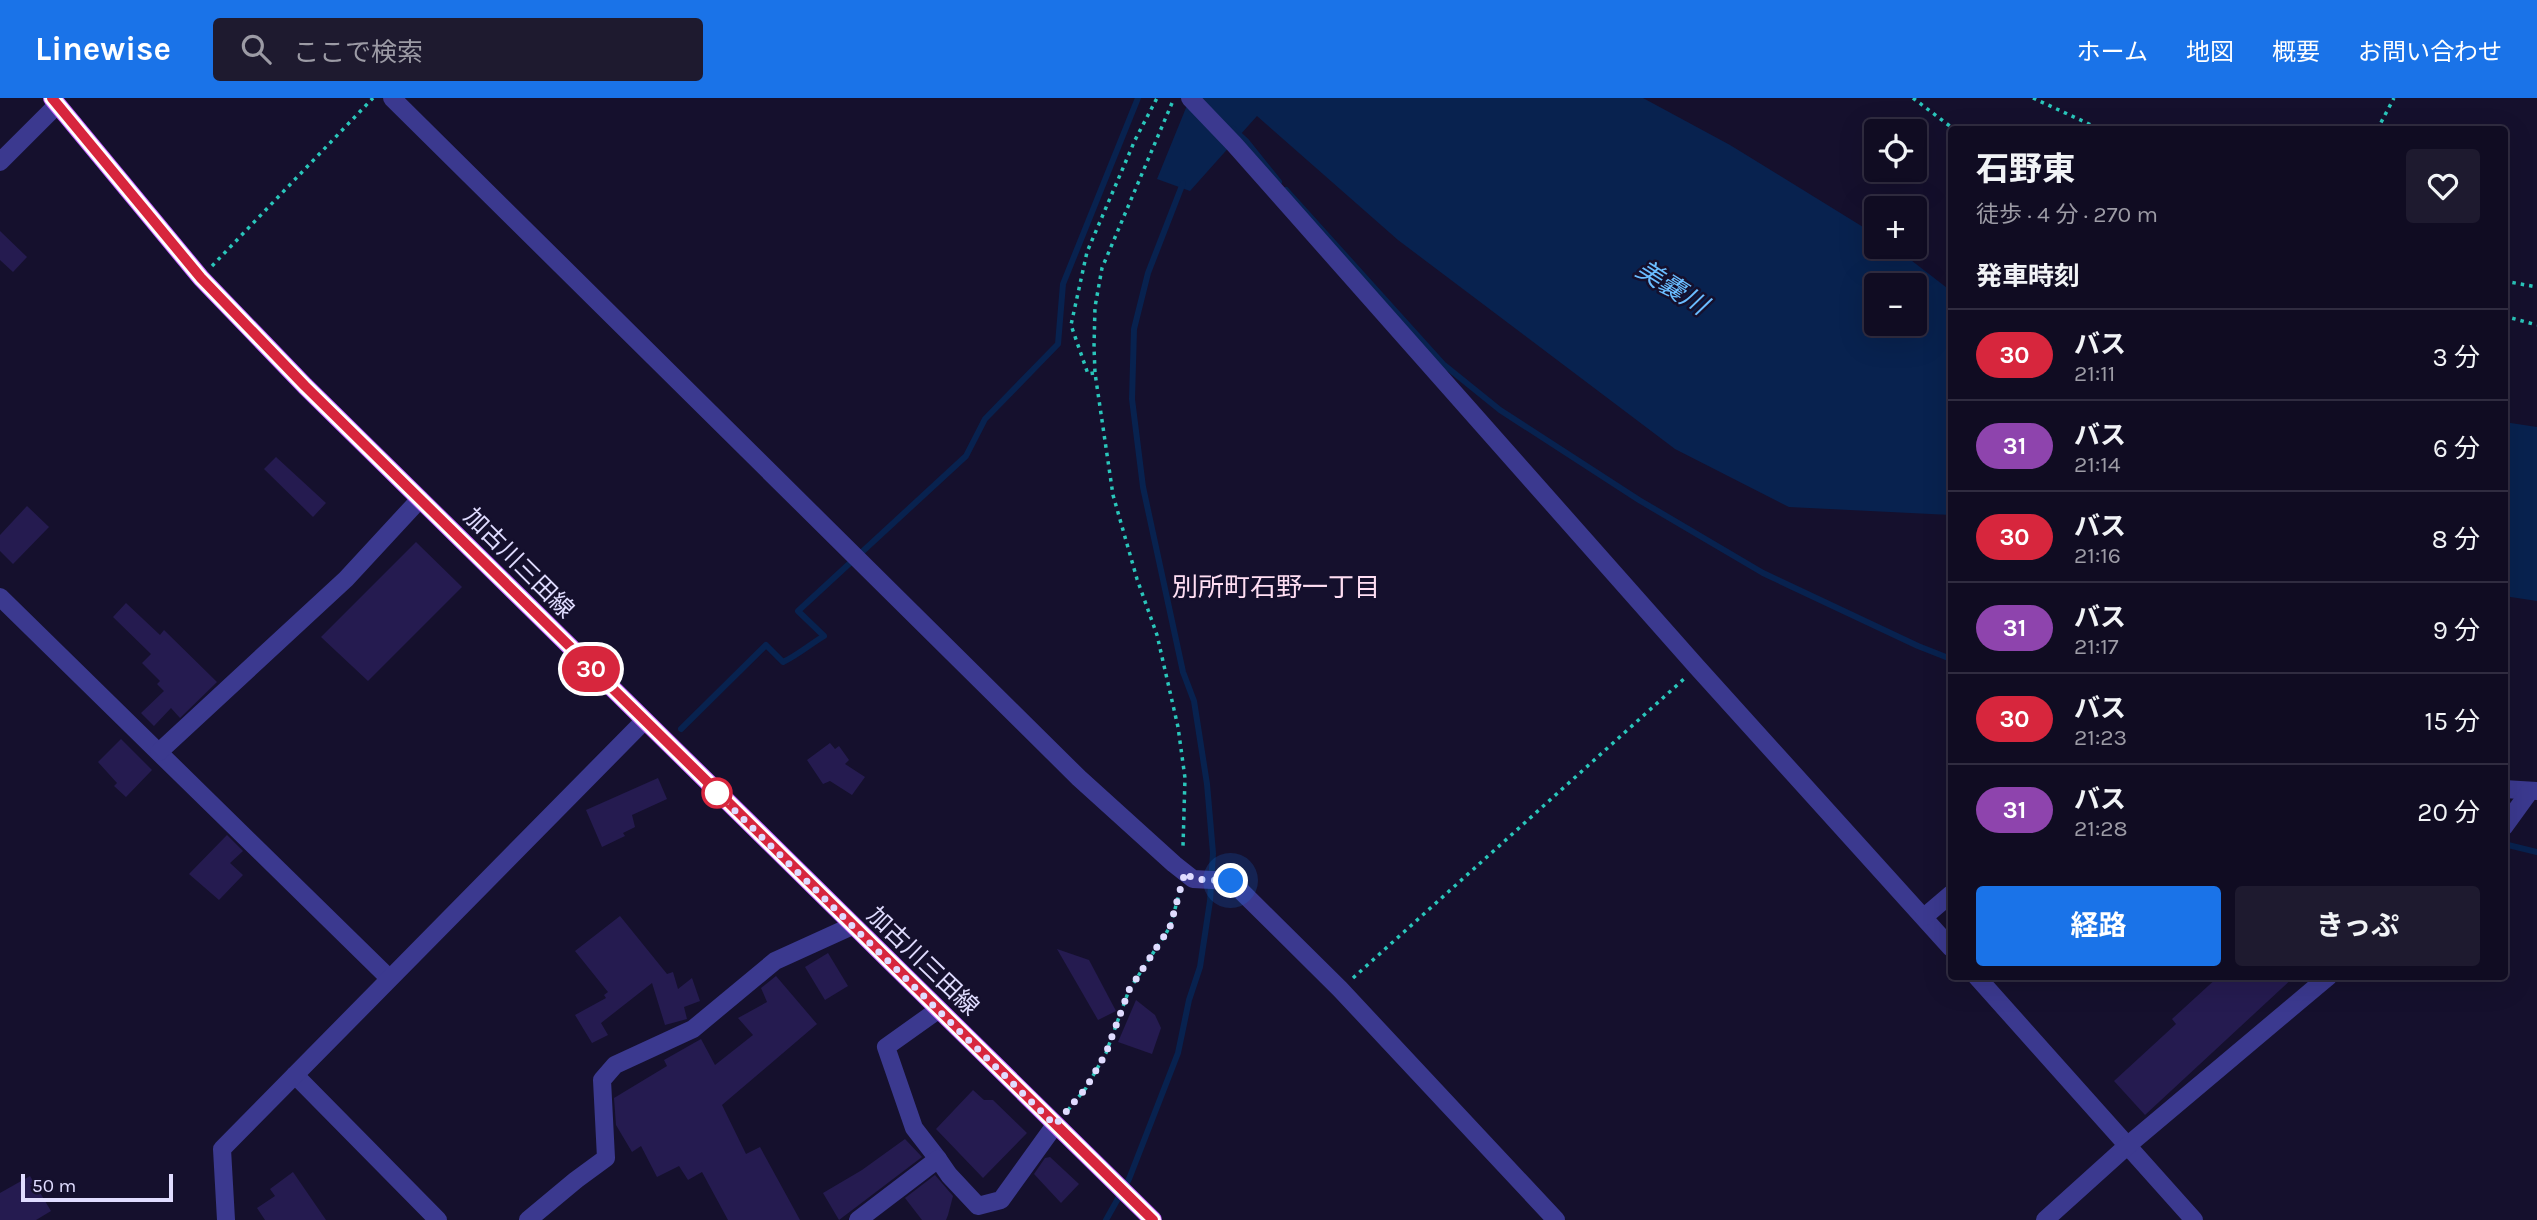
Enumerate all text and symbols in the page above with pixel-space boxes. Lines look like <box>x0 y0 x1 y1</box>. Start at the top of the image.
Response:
search box <box>213 18 703 81</box>
text: Linewise <box>35 30 171 68</box>
icon: search <box>237 30 275 68</box>
text: ここで検索 <box>293 37 423 68</box>
text: ホーム <box>2077 38 2148 66</box>
text: 地図 <box>2186 38 2234 66</box>
text: 概要 <box>2272 38 2320 66</box>
text: お問い合わせ <box>2358 38 2502 66</box>
map controls <box>1864 119 1927 336</box>
button: locate <box>1864 119 1927 182</box>
button: heart <box>2406 149 2480 223</box>
text: 石野東 <box>1976 150 2075 188</box>
button: + <box>1864 196 1927 259</box>
text: 徒歩 · 4 分 · 270 m <box>1976 201 2158 228</box>
water label: 美嚢川 <box>1630 254 1716 323</box>
text: 発車時刻 <box>1976 261 2080 292</box>
button: − <box>1864 273 1927 336</box>
text: バス <box>2074 329 2126 360</box>
text: 30 <box>1999 341 2030 369</box>
text: 3 分 <box>2432 342 2480 373</box>
text: 21:11 <box>2074 360 2115 387</box>
text: バス <box>2074 420 2126 451</box>
text: 31 <box>2003 432 2026 460</box>
text: 6 分 <box>2433 433 2480 464</box>
text: 21:14 <box>2074 451 2121 478</box>
street label: 加古川三田線 <box>458 502 580 624</box>
text: バス <box>2074 511 2126 542</box>
text: 30 <box>1999 523 2030 551</box>
text: 8 分 <box>2432 524 2480 555</box>
text: 21:16 <box>2074 542 2121 569</box>
district label: 別所町石野一丁目 <box>1172 572 1380 603</box>
text: バス <box>2074 602 2126 633</box>
text: 31 <box>2003 614 2026 642</box>
text: 9 分 <box>2433 615 2480 646</box>
text: 21:17 <box>2074 633 2119 660</box>
line badge: 30 <box>560 646 622 692</box>
text: 30 <box>576 655 606 683</box>
text: バス <box>2074 693 2126 724</box>
text: 30 <box>1999 705 2030 733</box>
text: 15 分 <box>2425 706 2480 737</box>
text: 21:23 <box>2074 724 2127 751</box>
unlabelled marker <box>702 778 732 808</box>
text: バス <box>2074 784 2126 815</box>
text: 31 <box>2003 796 2026 824</box>
text: 20 分 <box>2417 797 2480 828</box>
text: 21:28 <box>2074 815 2128 842</box>
your location <box>1213 863 1248 898</box>
button: 経路 <box>1976 886 2221 966</box>
button: きっぷ <box>2235 886 2480 966</box>
street label: 加古川三田線 <box>861 901 985 1021</box>
scale bar <box>21 1171 173 1203</box>
text: 50 m <box>32 1175 76 1197</box>

